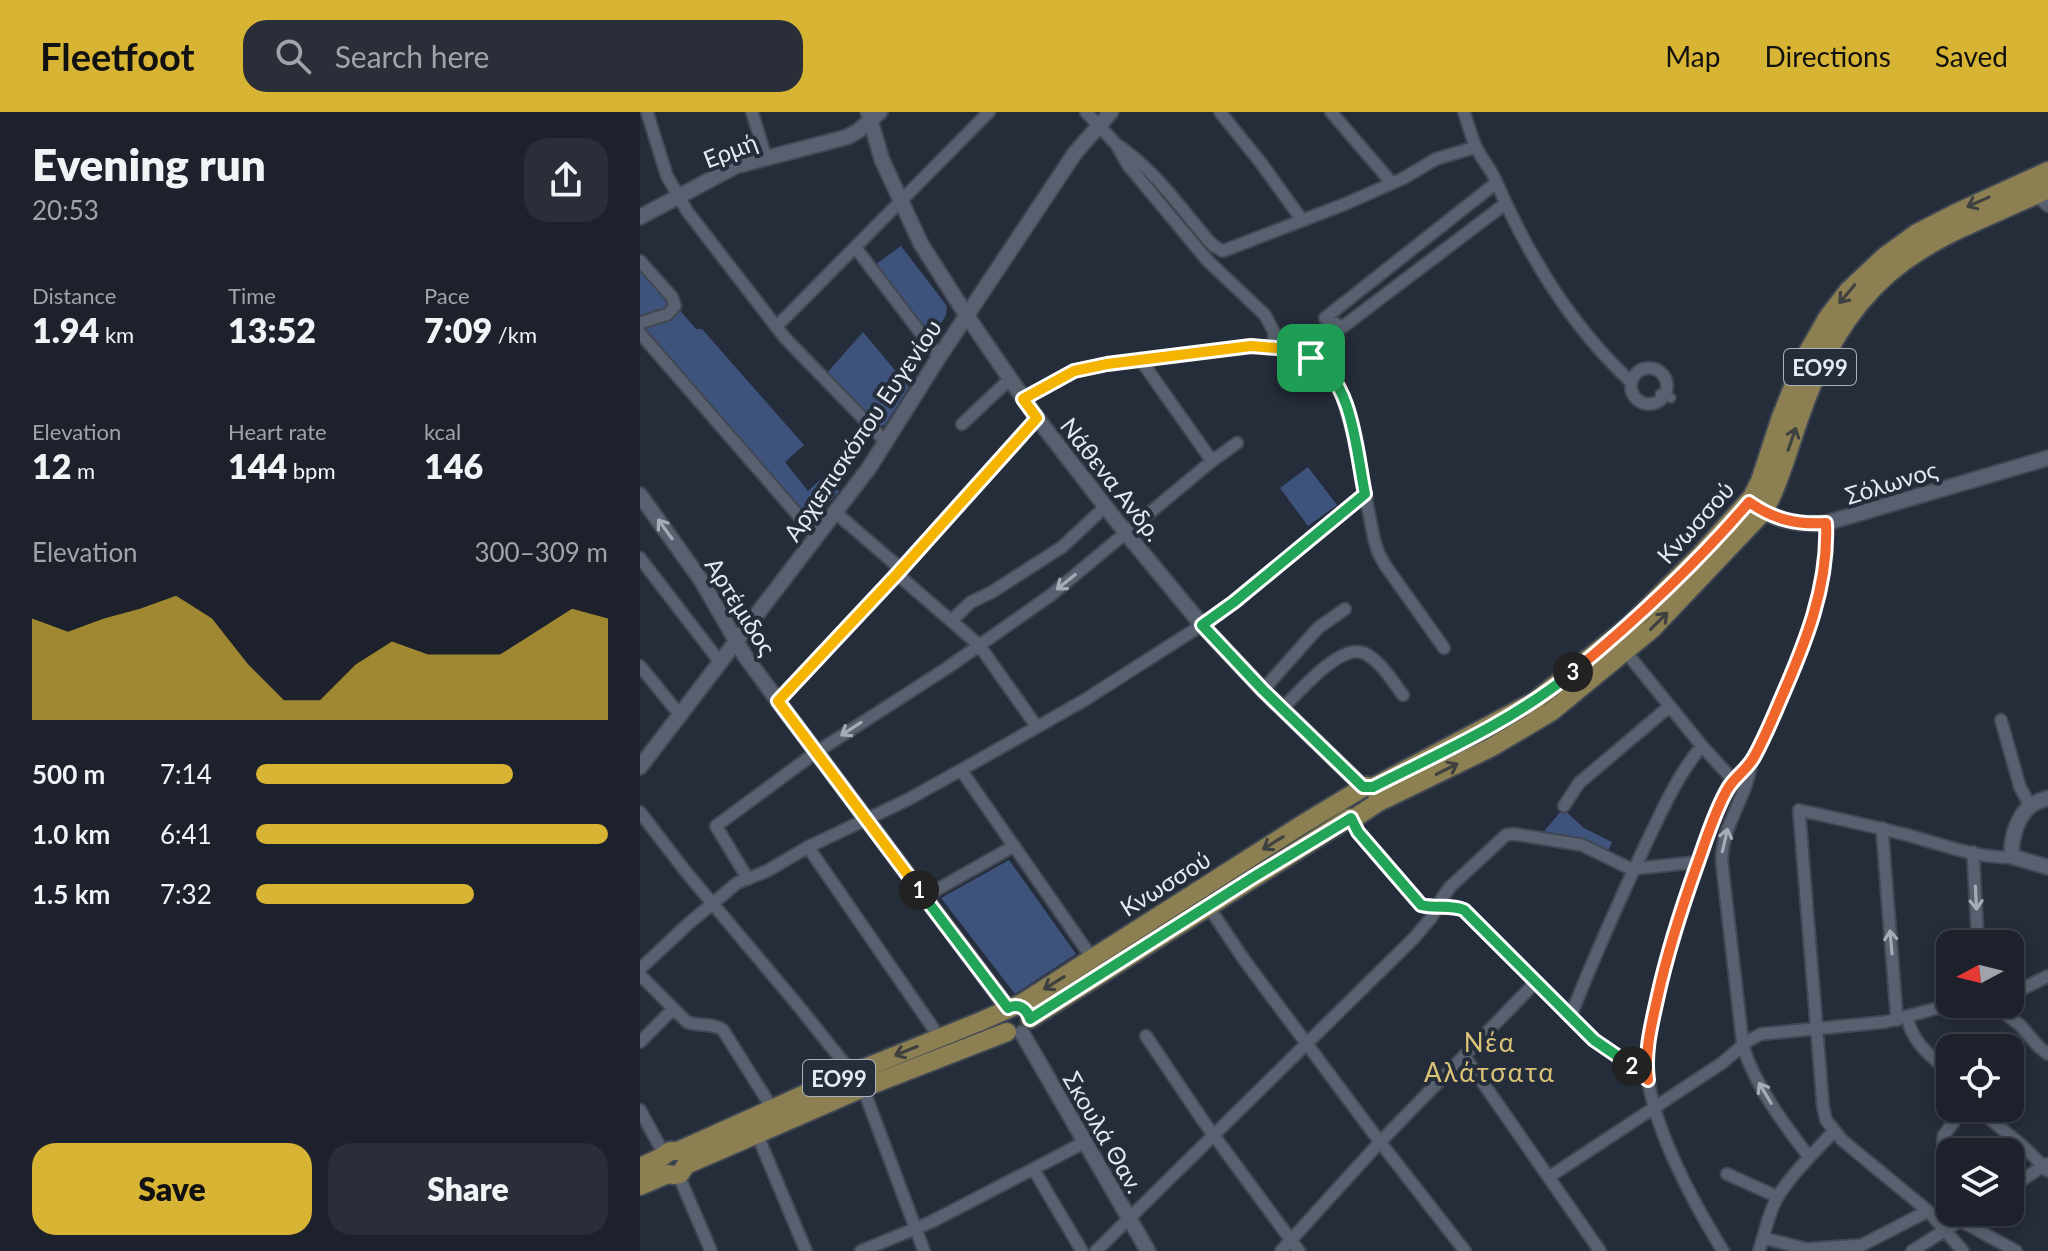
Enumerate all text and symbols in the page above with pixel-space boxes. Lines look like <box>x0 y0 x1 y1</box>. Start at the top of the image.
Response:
search box <box>243 20 803 92</box>
text: Fleetfoot <box>40 33 195 79</box>
icon: search <box>271 34 315 78</box>
text: Search here <box>335 38 489 74</box>
text: Map <box>1665 39 1720 73</box>
text: Directions <box>1764 39 1891 73</box>
text: Saved <box>1935 39 2008 73</box>
street label: Ερμή <box>699 127 761 173</box>
text: Evening run <box>32 138 266 190</box>
button: share <box>524 138 608 222</box>
text: 20:53 <box>32 194 99 226</box>
one-way arrow <box>1966 196 1991 211</box>
text: Distance <box>32 282 116 309</box>
text: Time <box>228 282 276 309</box>
text: Pace <box>424 282 470 309</box>
one-way arrow <box>1838 283 1856 303</box>
text: 1.94 <box>32 309 99 350</box>
text: 13:52 <box>228 309 316 350</box>
text: 7:09 <box>424 309 492 350</box>
street label: Αρχιεπισκόπου Ευγενίου <box>777 314 947 546</box>
text: km <box>99 321 134 348</box>
text: /km <box>492 321 537 348</box>
pin <box>1277 324 1345 392</box>
icon: arrive <box>1289 336 1333 380</box>
road number: ΕΟ99 <box>1784 349 1856 385</box>
street label: Νάθενα Ανδρ. <box>1055 412 1169 546</box>
text: Elevation <box>32 418 121 445</box>
text: Heart rate <box>228 418 327 445</box>
text: kcal <box>424 418 461 445</box>
one-way arrow <box>1785 427 1800 452</box>
text: 12 <box>32 445 71 486</box>
text: 144 <box>228 445 287 486</box>
text: 146 <box>424 445 483 486</box>
street label: Σόλωνος <box>1841 454 1941 510</box>
text: m <box>71 457 95 484</box>
text: bpm <box>287 457 336 484</box>
street label: Κνωσσού <box>1650 475 1740 569</box>
one-way arrow <box>656 518 673 540</box>
text: Elevation <box>32 536 138 568</box>
text: 300–309 m <box>474 536 608 568</box>
street label: Αρτέμιδος <box>700 552 782 660</box>
one-way arrow <box>1056 573 1077 591</box>
one-way arrow <box>1650 611 1669 631</box>
pin: 3 <box>1553 652 1593 692</box>
text: 3 <box>1567 658 1579 685</box>
one-way arrow <box>841 721 863 737</box>
text: 500 m <box>32 758 105 790</box>
text: 7:14 <box>160 758 212 790</box>
one-way arrow <box>1435 761 1459 776</box>
text: 1.0 km <box>32 818 110 850</box>
text: 6:41 <box>160 818 212 850</box>
one-way arrow <box>1718 828 1733 853</box>
one-way arrow <box>1263 835 1285 851</box>
street label: Κνωσσού <box>1115 844 1215 922</box>
pin: 1 <box>899 870 939 910</box>
text: 1 <box>913 876 925 903</box>
text: 1.5 km <box>32 878 110 910</box>
text: 7:32 <box>160 878 212 910</box>
one-way arrow <box>1968 884 1983 911</box>
one-way arrow <box>1883 929 1898 956</box>
north arrow <box>1936 930 2024 1018</box>
map controls <box>1936 930 2024 1226</box>
one-way arrow <box>1043 975 1066 991</box>
district label: Νέα Αλάτσατα <box>1424 1026 1556 1088</box>
button: locate <box>1936 1034 2024 1122</box>
one-way arrow <box>894 1045 919 1059</box>
pin: 2 <box>1612 1046 1652 1086</box>
text: 2 <box>1626 1052 1638 1079</box>
road number: ΕΟ99 <box>803 1060 875 1096</box>
street label: Σκουλά Θαν. <box>1058 1066 1150 1198</box>
one-way arrow <box>1757 1082 1773 1105</box>
button: layers <box>1936 1138 2024 1226</box>
button: Save <box>32 1143 312 1235</box>
button: Share <box>328 1143 608 1235</box>

